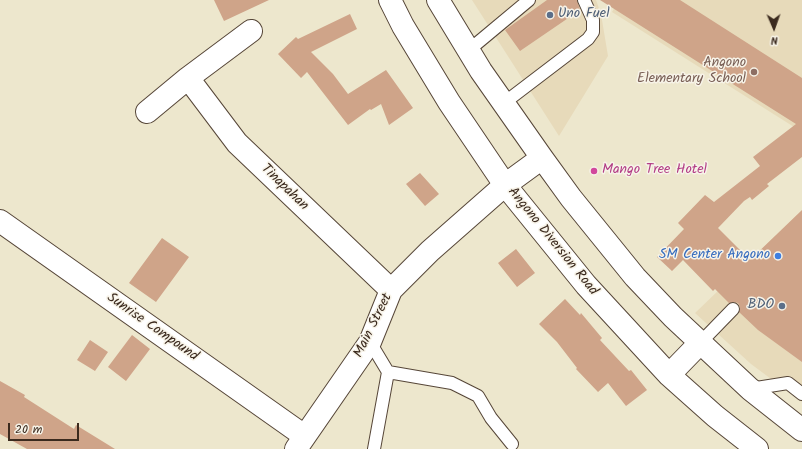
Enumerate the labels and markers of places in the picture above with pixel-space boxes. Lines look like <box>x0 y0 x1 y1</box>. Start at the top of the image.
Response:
place label: Uno Fuel <box>558 7 610 23</box>
marker: Uno Fuel <box>545 10 555 20</box>
place label: Angono Elementary School <box>637 56 746 88</box>
marker: Angono Elementary School <box>749 67 759 77</box>
place label: Mango Tree Hotel <box>602 163 707 179</box>
marker: Mango Tree Hotel <box>589 166 599 176</box>
place label: SM Center Angono <box>659 248 770 264</box>
marker: SM Center Angono <box>773 251 783 261</box>
place label: BDO <box>747 298 774 314</box>
marker: BDO <box>777 301 787 311</box>

